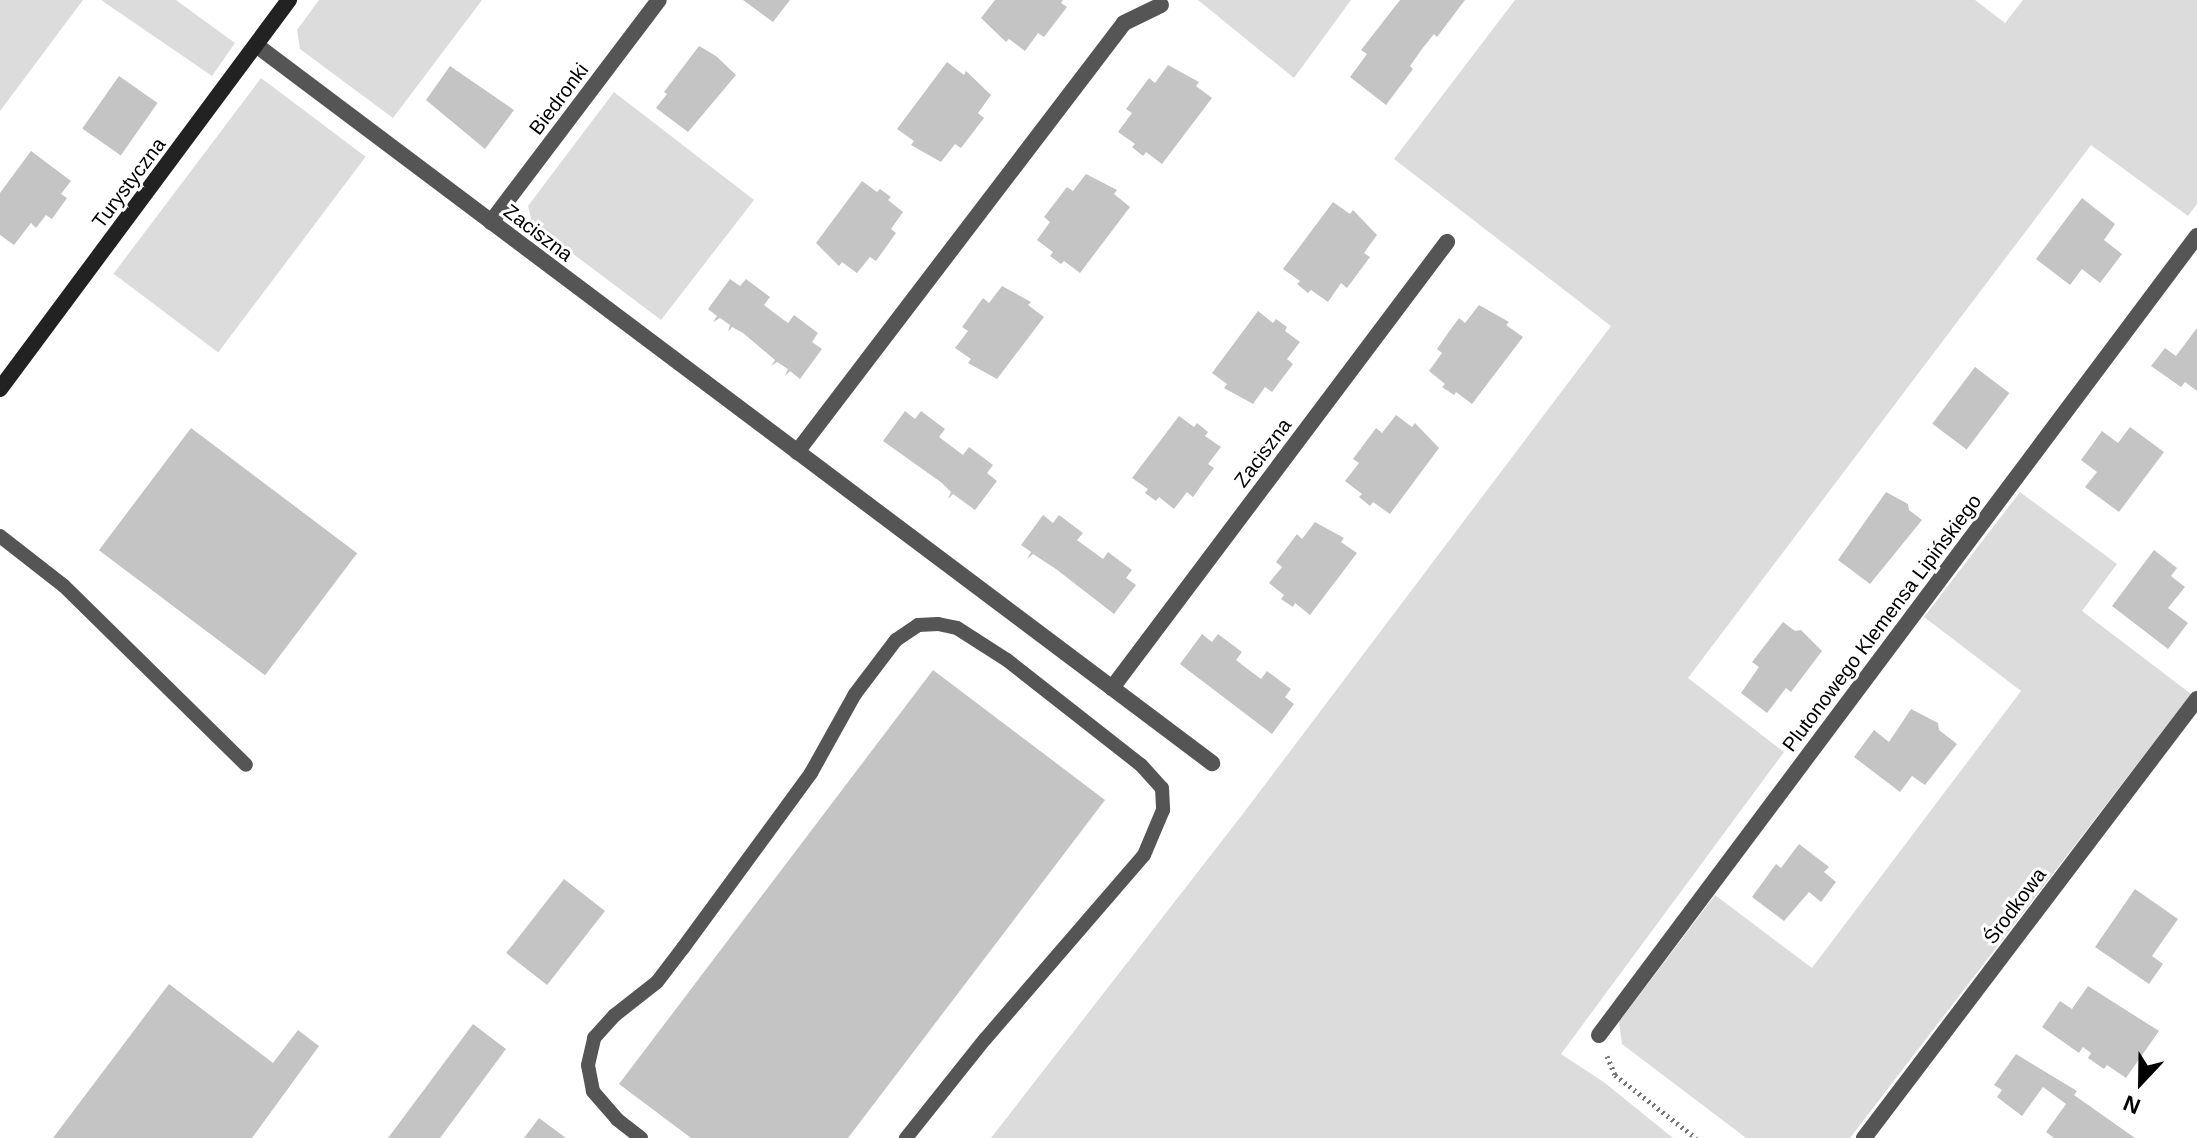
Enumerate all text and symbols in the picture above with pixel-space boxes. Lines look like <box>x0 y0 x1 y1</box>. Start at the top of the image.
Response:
street label: Biedronki <box>524 58 594 140</box>
street label: Turystyczna <box>87 133 171 233</box>
street label: Zaciszna <box>499 199 577 267</box>
street label: Zaciszna <box>1229 414 1297 492</box>
street label: Plutonowego Klemensa Lipińskiego <box>1777 490 1987 756</box>
street label: Środkowa <box>1979 863 2051 949</box>
north arrow <box>2101 1042 2181 1122</box>
text: N <box>2120 1090 2144 1119</box>

